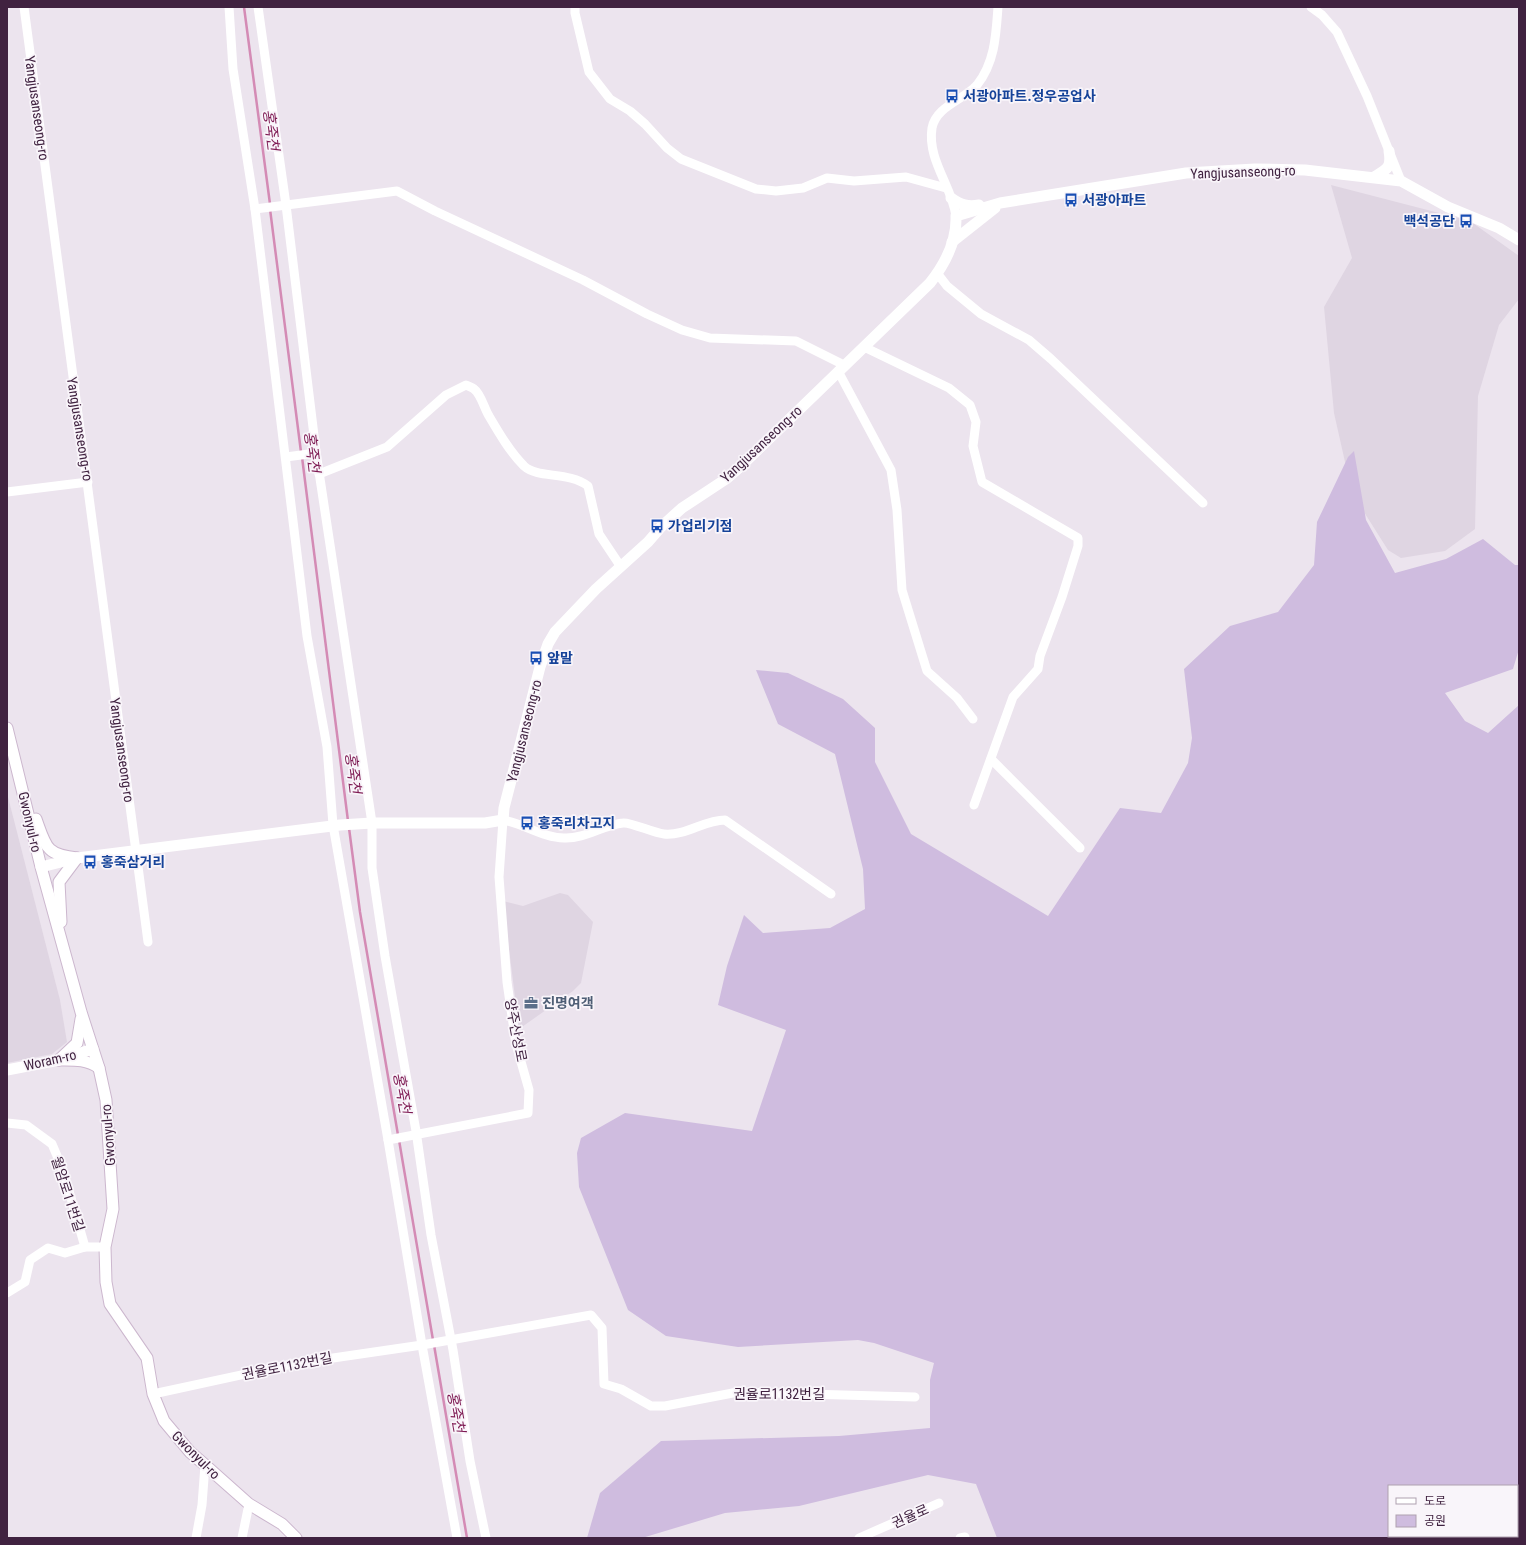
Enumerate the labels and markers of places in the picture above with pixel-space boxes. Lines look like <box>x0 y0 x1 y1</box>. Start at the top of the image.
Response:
bus stop icon: 서광아파트.정우공업사 <box>944 88 960 104</box>
place label: 서광아파트.정우공업사 <box>963 88 1096 104</box>
bus stop icon: 서광아파트 <box>1063 192 1079 208</box>
place label: 서광아파트 <box>1082 192 1147 208</box>
place label: 백석공단 <box>1403 213 1455 229</box>
bus stop icon: 백석공단 <box>1458 213 1474 229</box>
bus stop icon: 가업리기점 <box>649 518 665 534</box>
place label: 가업리기점 <box>668 518 732 534</box>
bus stop icon: 앞말 <box>528 650 544 666</box>
place label: 앞말 <box>547 650 573 666</box>
bus stop icon: 홍죽리차고지 <box>519 815 535 831</box>
place label: 홍죽리차고지 <box>538 815 615 831</box>
bus stop icon: 홍죽삼거리 <box>82 854 98 870</box>
place label: 홍죽삼거리 <box>101 854 165 870</box>
office icon: 진명여객 <box>523 995 539 1011</box>
place label: 진명여객 <box>542 995 594 1011</box>

